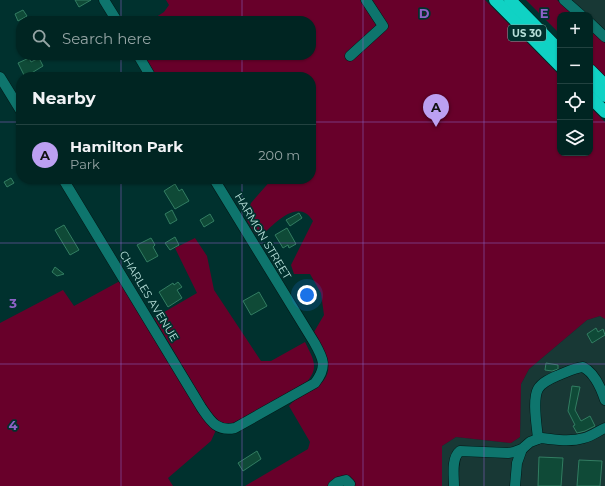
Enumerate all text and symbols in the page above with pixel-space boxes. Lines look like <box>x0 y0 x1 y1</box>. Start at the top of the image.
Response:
text: D <box>419 5 430 21</box>
text: E <box>540 5 549 21</box>
map controls <box>557 12 593 156</box>
button: + <box>557 12 593 48</box>
search box <box>16 16 316 60</box>
road number: US 30 <box>508 25 546 41</box>
icon: search <box>30 27 52 49</box>
text: Search here <box>62 29 151 48</box>
button: − <box>557 48 593 84</box>
button: locate <box>557 84 593 120</box>
text: Nearby <box>32 88 96 108</box>
pin: A <box>423 94 449 127</box>
button: layers <box>557 120 593 156</box>
text: Hamilton Park <box>70 137 183 156</box>
text: A <box>40 147 50 163</box>
text: 200 m <box>258 147 300 163</box>
text: Park <box>70 156 100 172</box>
street label: HARMON STREET <box>232 190 295 282</box>
street label: CHARLES AVENUE <box>116 248 182 344</box>
your location <box>297 285 317 305</box>
text: 3 <box>8 295 17 311</box>
text: 4 <box>9 417 18 433</box>

